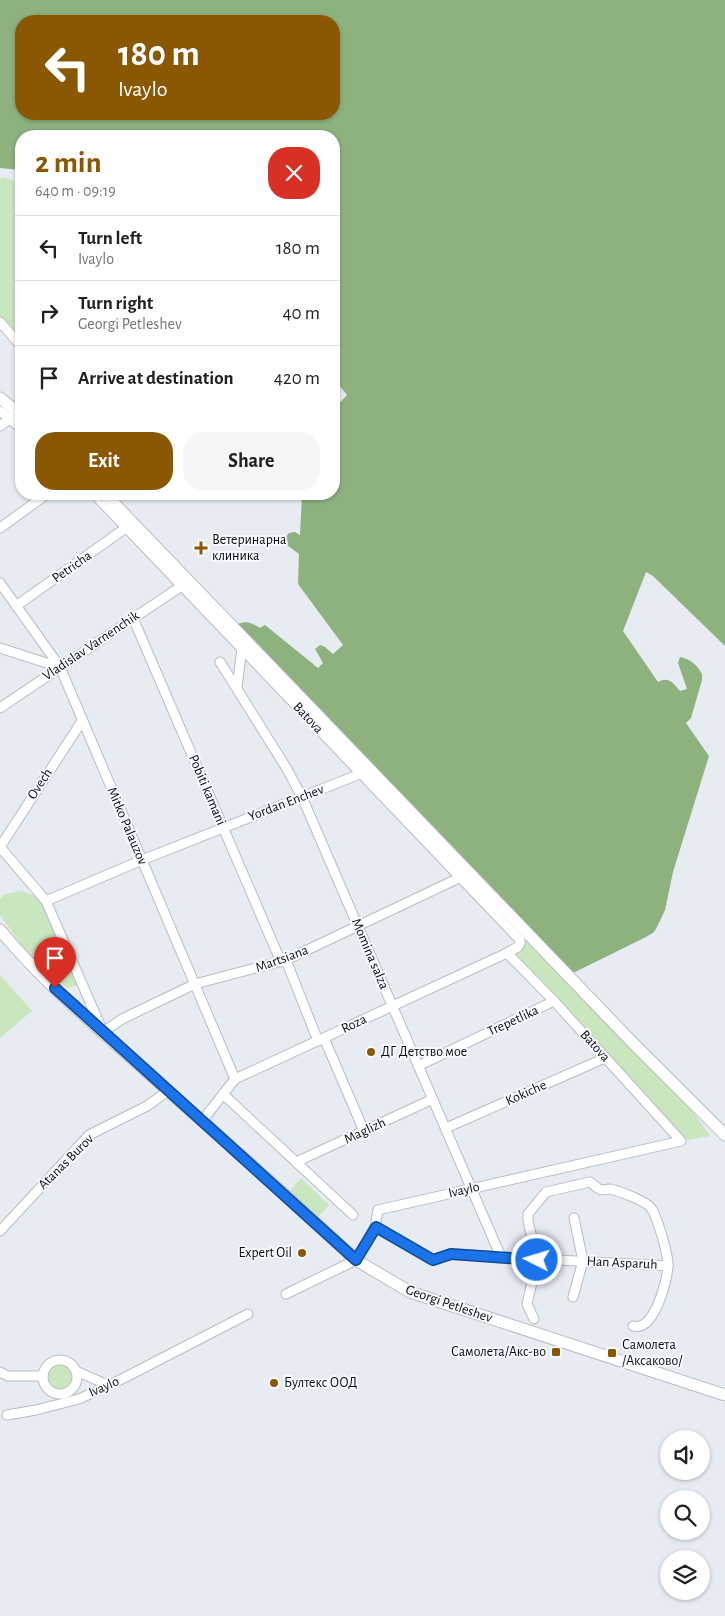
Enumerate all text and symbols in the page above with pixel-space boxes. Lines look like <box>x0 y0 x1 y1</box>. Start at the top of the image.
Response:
icon: left <box>35 35 100 100</box>
text: 180 m <box>118 37 200 72</box>
text: Ivaylo <box>118 78 168 100</box>
button: close <box>268 147 320 199</box>
text: 2 min <box>35 148 102 178</box>
text: 640 m · 09:19 <box>35 183 116 199</box>
text: Turn left <box>78 229 142 248</box>
icon: left <box>35 234 63 262</box>
text: 180 m <box>276 239 320 258</box>
text: Ivaylo <box>78 251 114 267</box>
text: Turn right <box>78 294 153 313</box>
icon: right <box>35 299 63 327</box>
text: 40 m <box>282 304 320 323</box>
text: Georgi Petleshev <box>78 316 182 332</box>
icon: arrive <box>35 364 63 392</box>
text: Arrive at destination <box>78 369 234 388</box>
text: 420 m <box>274 369 320 388</box>
button: Exit <box>35 432 173 490</box>
button: Share <box>183 432 320 490</box>
place label: Ветеринарна клиника <box>212 533 287 563</box>
marker: Ветеринарна клиника <box>194 541 208 555</box>
street label: Petricha <box>50 548 95 586</box>
street label: Vladislav Varnenchik <box>40 608 142 683</box>
street label: Batova <box>290 700 326 737</box>
street label: Pobiti kamani <box>186 753 228 827</box>
street label: Ovech <box>25 766 55 802</box>
street label: Yordan Enchev <box>246 782 326 824</box>
street label: Mitko Palauzov <box>104 785 150 867</box>
street label: Momina salza <box>349 917 391 992</box>
pin <box>34 937 76 988</box>
street label: Martsiana <box>254 943 311 975</box>
icon: arrive <box>41 944 69 972</box>
street label: Trepetlika <box>485 1003 541 1039</box>
street label: Roza <box>339 1012 369 1036</box>
street label: Batova <box>577 1028 613 1065</box>
place label: ДГ Детство мое <box>381 1045 467 1059</box>
marker: ДГ Детство мое <box>365 1046 377 1058</box>
street label: Kokiche <box>503 1078 549 1108</box>
street label: Maglizh <box>342 1115 388 1147</box>
street label: Atanas Burov <box>36 1132 96 1192</box>
street label: Ivaylo <box>447 1180 481 1200</box>
position arrow <box>510 1233 562 1285</box>
place label: Expert Oil <box>239 1246 292 1260</box>
marker: Expert Oil <box>296 1247 308 1259</box>
street label: Han Asparuh <box>586 1254 658 1272</box>
street label: Georgi Petleshev <box>404 1283 494 1325</box>
place label: Самолета /Аксаково/ <box>622 1338 683 1368</box>
place label: Самолета/Акс-во <box>451 1345 546 1359</box>
marker: Самолета/Акс-во <box>550 1346 562 1358</box>
marker: Самолета /Аксаково/ <box>606 1347 618 1359</box>
street label: Ivaylo <box>87 1374 121 1400</box>
place label: Бултекс ООД <box>284 1376 357 1390</box>
marker: Бултекс ООД <box>268 1377 280 1389</box>
map controls <box>660 1430 710 1600</box>
button: sound <box>660 1430 710 1480</box>
button: search <box>660 1490 710 1540</box>
button: layers <box>660 1550 710 1600</box>

